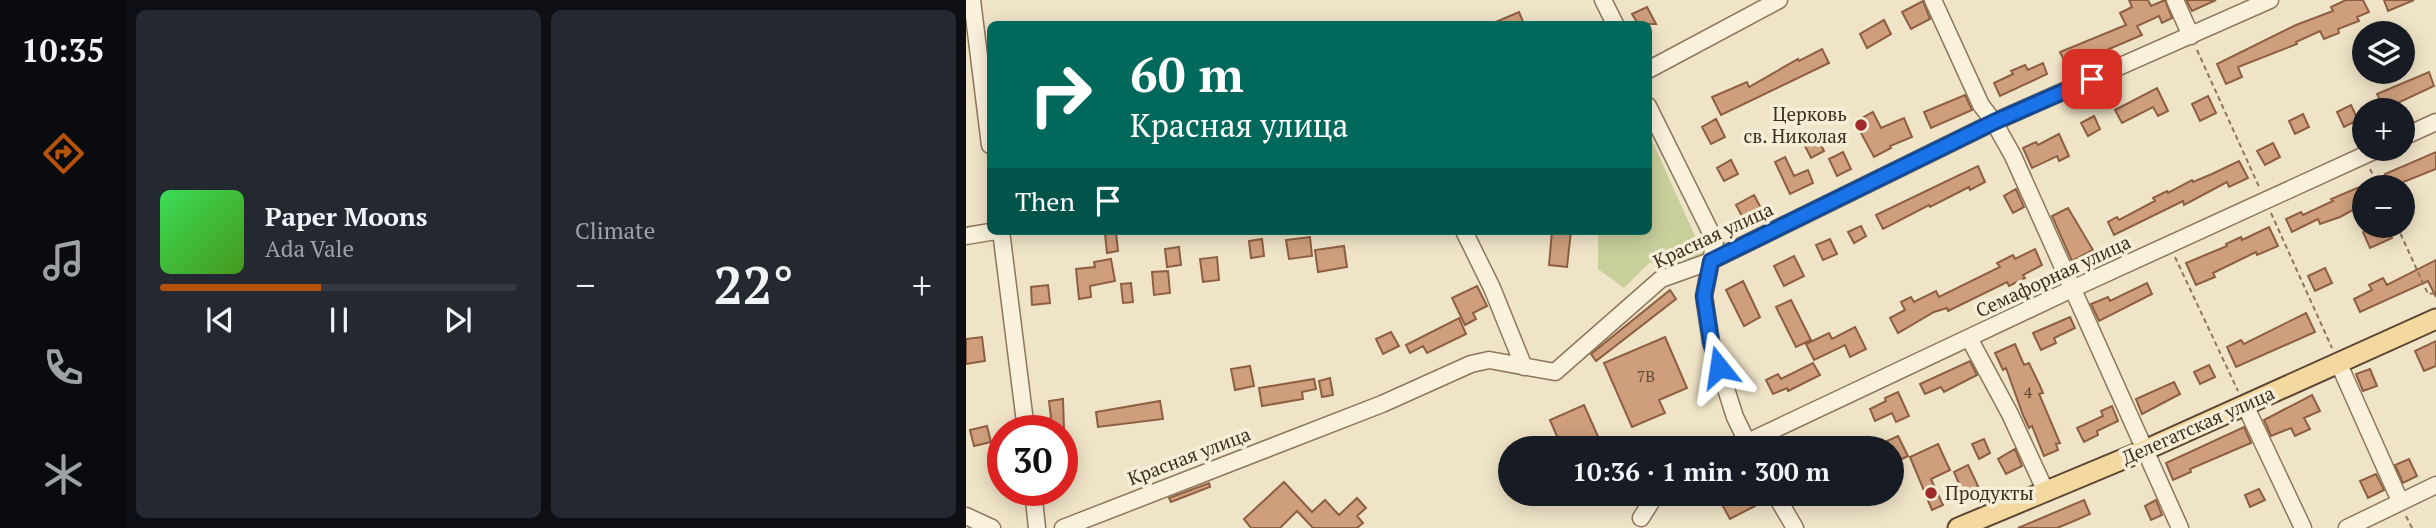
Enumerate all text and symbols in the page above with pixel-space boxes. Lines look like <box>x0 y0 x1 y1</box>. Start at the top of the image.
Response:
map controls <box>2352 21 2415 238</box>
button: layers <box>2352 21 2415 84</box>
text: 10:35 <box>21 29 105 71</box>
text: 60 m <box>1130 41 1244 106</box>
icon: right <box>1015 49 1106 140</box>
pin <box>2062 49 2122 109</box>
icon: arrive <box>2073 60 2111 98</box>
button: + <box>2352 98 2415 161</box>
place label: Церковь св. Николая <box>1743 101 1847 148</box>
text: Красная улица <box>1130 104 1349 146</box>
marker: Церковь св. Николая <box>1853 117 1869 133</box>
icon: directions <box>39 129 88 178</box>
button: − <box>2352 175 2415 238</box>
icon: arrive <box>1089 182 1127 220</box>
text: Then <box>1015 184 1075 218</box>
street label: Красная улица <box>1649 196 1777 273</box>
text: Paper Moons <box>265 199 428 233</box>
text: Climate <box>575 215 655 246</box>
street label: Семафорная улица <box>1971 229 2135 322</box>
text: Ada Vale <box>265 233 354 264</box>
icon: music <box>39 236 88 285</box>
text: 22° <box>713 250 794 319</box>
text: − <box>575 260 595 310</box>
text: + <box>912 260 932 310</box>
icon: previous <box>201 301 239 339</box>
icon: pause <box>320 301 358 339</box>
icon: next <box>439 301 477 339</box>
position arrow <box>1682 330 1756 404</box>
icon: phone <box>39 343 88 392</box>
house number: 7В <box>1637 365 1655 387</box>
street label: Делегатская улица <box>2117 379 2279 469</box>
house number: 4 <box>2024 381 2033 403</box>
speed limit sign: 30 <box>987 415 1078 506</box>
street label: Красная улица <box>1124 420 1254 490</box>
icon: climate <box>39 450 88 499</box>
text: 10:36 · 1 min · 300 m <box>1572 454 1830 488</box>
place label: Продукты <box>1945 480 2034 505</box>
marker: Продукты <box>1923 485 1939 501</box>

